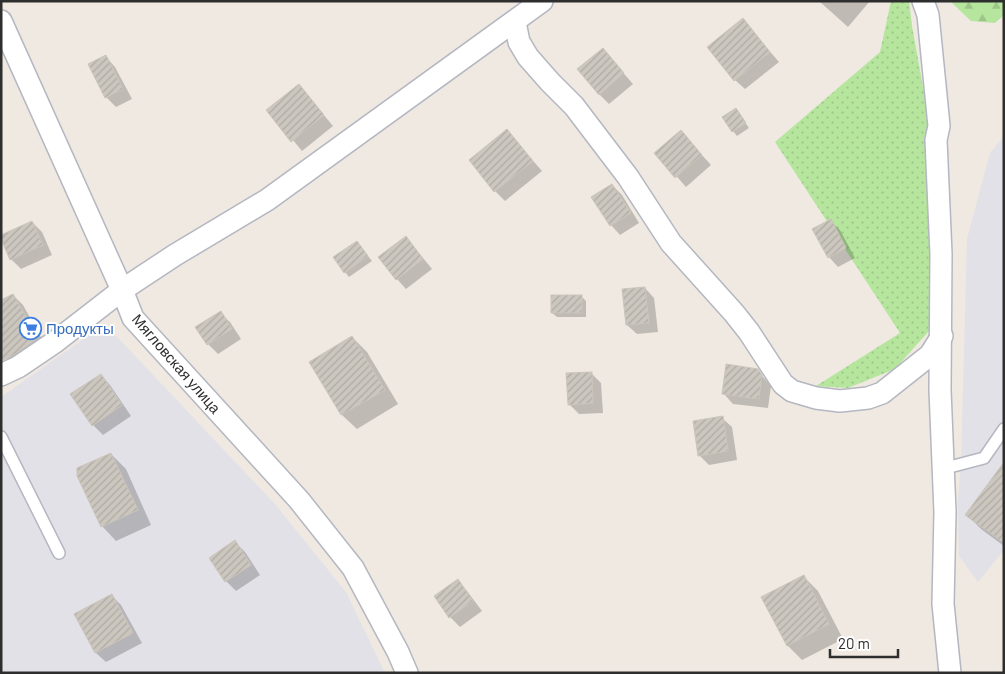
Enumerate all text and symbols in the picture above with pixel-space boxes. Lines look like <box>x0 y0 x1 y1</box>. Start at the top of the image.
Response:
street label: Мягловская улица <box>129 310 225 417</box>
supermarket icon: Продукты <box>18 317 42 341</box>
place label: Продукты <box>46 319 114 337</box>
scale bar <box>830 626 898 658</box>
text: 20 m <box>838 634 870 652</box>

